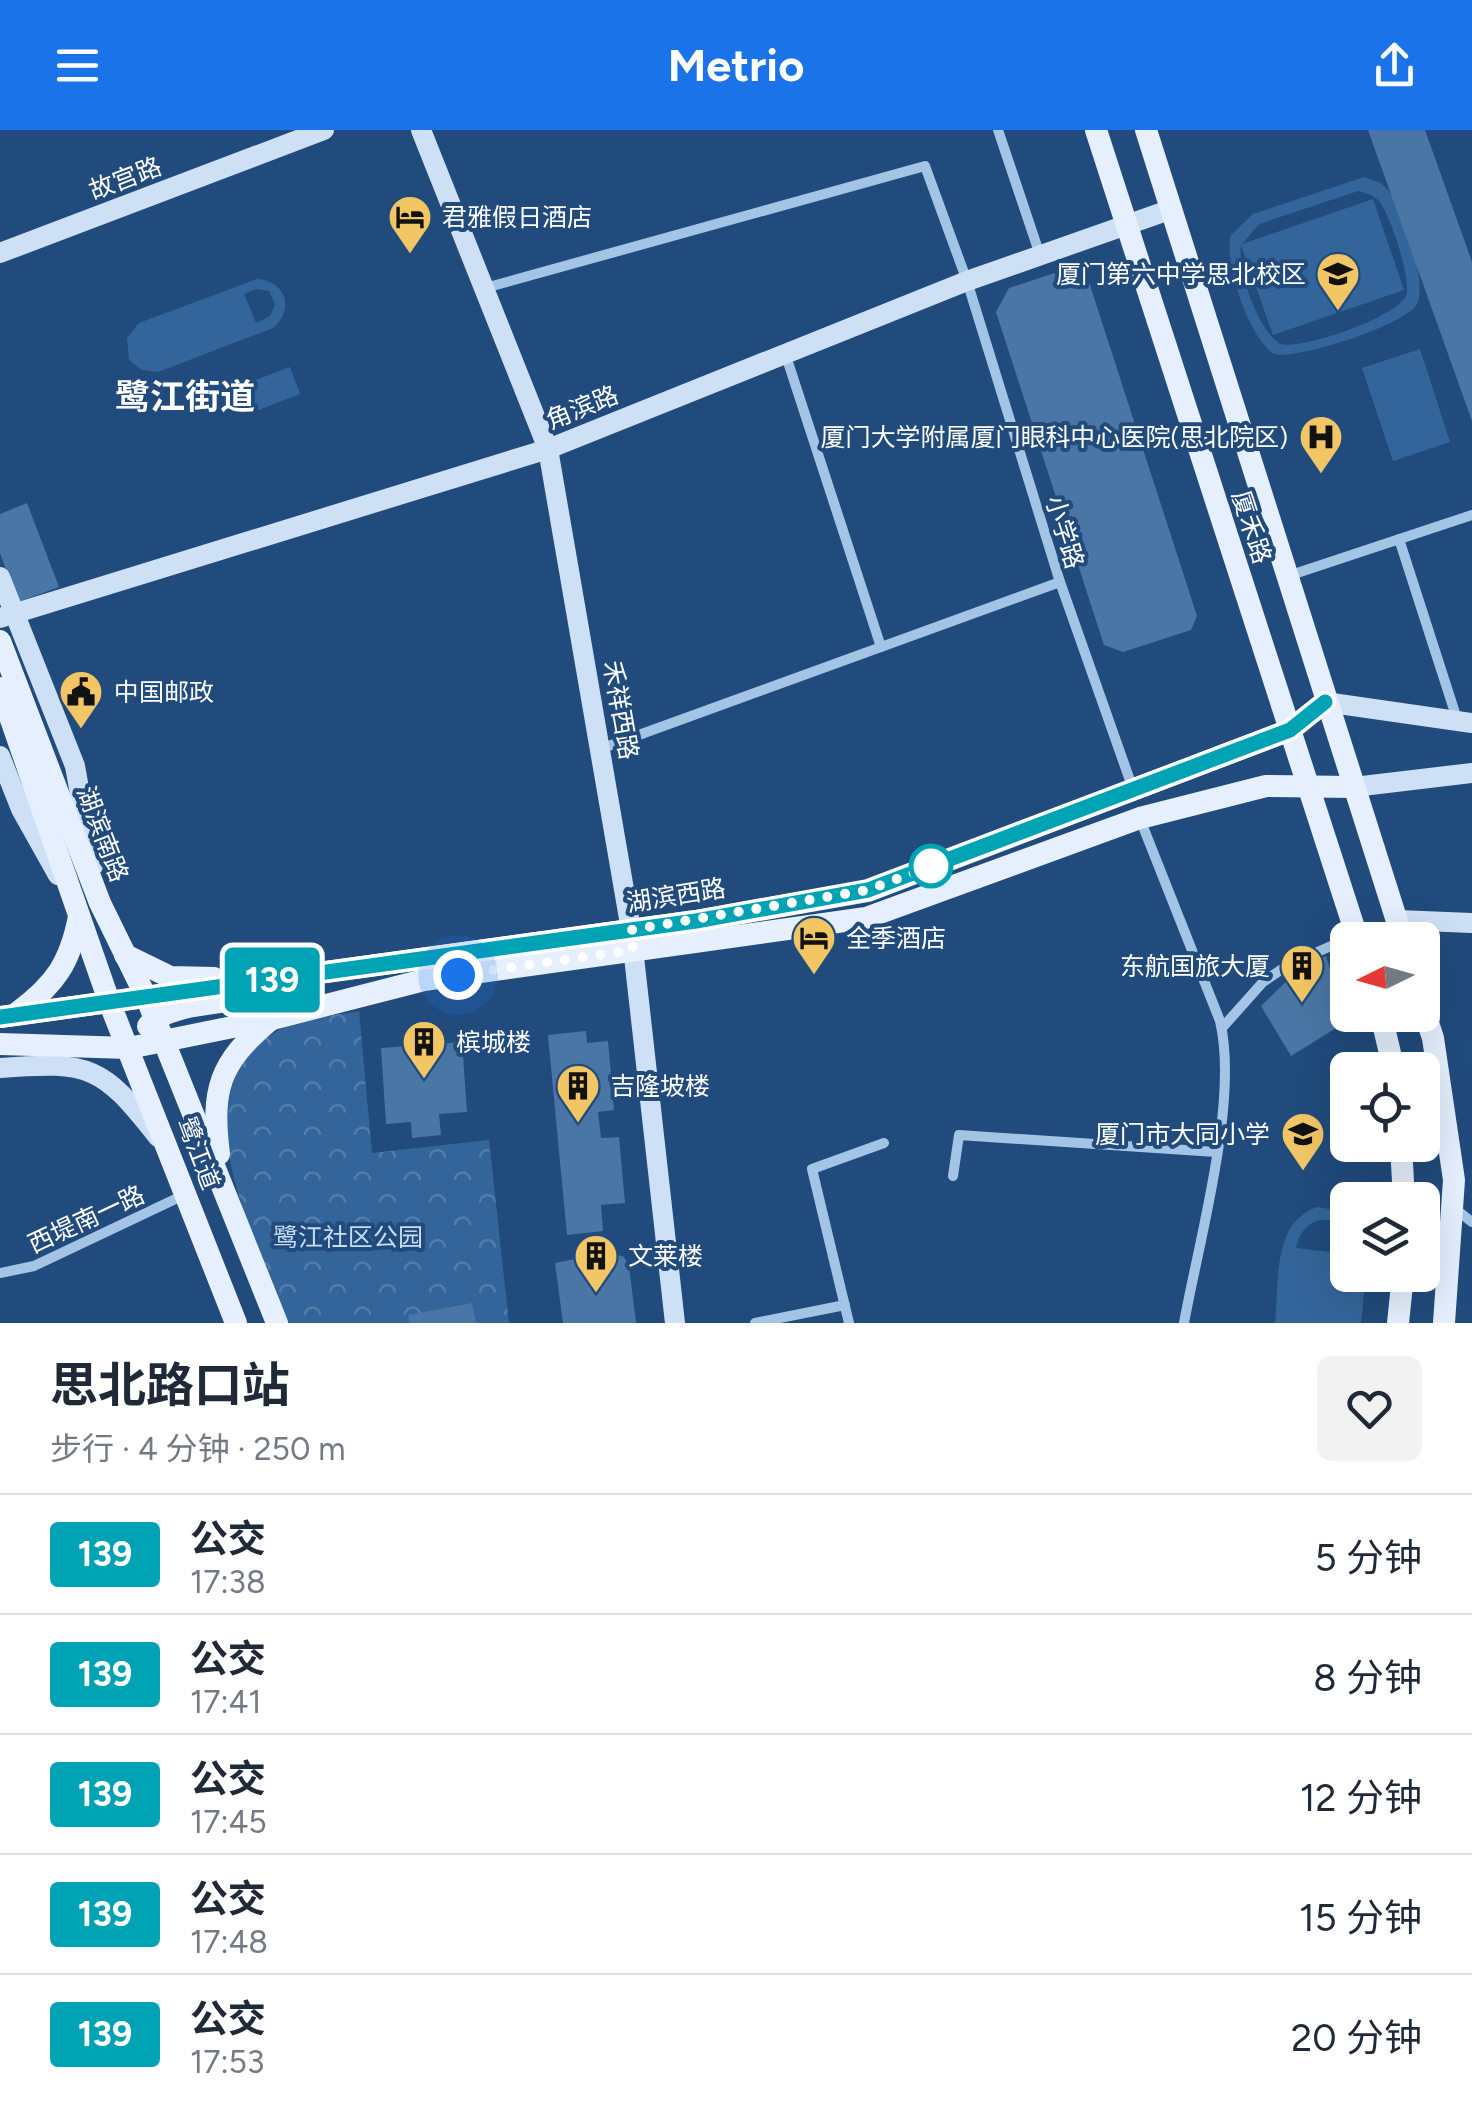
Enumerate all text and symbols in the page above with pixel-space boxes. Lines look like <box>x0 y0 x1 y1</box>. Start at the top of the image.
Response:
icon: menu <box>50 38 105 93</box>
text: Metrio <box>668 38 804 92</box>
icon: share <box>1367 38 1422 93</box>
street label: 故宫路 <box>85 151 165 205</box>
hotel icon: 君雅假日酒店 <box>387 194 433 255</box>
place label: 君雅假日酒店 <box>442 202 592 232</box>
school or university icon: 厦门第六中学思北校区 <box>1315 251 1361 312</box>
place label: 厦门第六中学思北校区 <box>1056 259 1306 289</box>
district label: 鹭江街道 <box>115 376 255 418</box>
street label: 角滨路 <box>542 379 622 435</box>
hospital icon: 厦门大学附属厦门眼科中心医院(思北院区) <box>1298 414 1344 475</box>
place label: 厦门大学附属厦门眼科中心医院(思北院区) <box>820 422 1288 452</box>
street label: 厦禾路 <box>1226 487 1278 567</box>
street label: 小学路 <box>1040 492 1090 572</box>
street label: 禾祥西路 <box>598 658 644 762</box>
public building icon: 中国邮政 <box>58 669 104 730</box>
place label: 中国邮政 <box>114 677 214 707</box>
street label: 湖滨南路 <box>71 782 135 886</box>
unlabelled marker <box>910 845 952 887</box>
street label: 湖滨西路 <box>624 872 728 918</box>
hotel icon: 全季酒店 <box>791 915 837 976</box>
north arrow <box>1330 922 1440 1032</box>
map controls <box>1330 922 1440 1292</box>
place label: 全季酒店 <box>846 923 946 953</box>
building icon: 东航国旅大厦 <box>1279 943 1325 1004</box>
line badge: 139 <box>214 948 330 1012</box>
your location <box>433 950 483 1000</box>
place label: 东航国旅大厦 <box>1120 951 1270 981</box>
text: 139 <box>245 959 299 1001</box>
building icon: 槟城楼 <box>401 1019 447 1080</box>
place label: 槟城楼 <box>456 1027 531 1057</box>
button: locate <box>1330 1052 1440 1162</box>
building icon: 吉隆坡楼 <box>555 1063 601 1124</box>
place label: 吉隆坡楼 <box>610 1071 710 1101</box>
school or university icon: 厦门市大同小学 <box>1280 1111 1326 1172</box>
street label: 鹭江道 <box>172 1113 226 1193</box>
place label: 厦门市大同小学 <box>1095 1119 1270 1149</box>
street label: 西堤南一路 <box>23 1179 149 1259</box>
button: layers <box>1330 1182 1440 1292</box>
park label: 鹭江社区公园 <box>273 1222 423 1252</box>
building icon: 文莱楼 <box>573 1233 619 1294</box>
place label: 文莱楼 <box>628 1241 703 1271</box>
text: 思北路口站 <box>50 1356 290 1414</box>
button: heart <box>1317 1356 1422 1461</box>
text: 步行 · 4 分钟 · 250 m <box>50 1430 346 1468</box>
text: 公交 <box>190 1516 266 1562</box>
text: 139 <box>78 1533 132 1575</box>
text: 5 分钟 <box>1315 1535 1422 1581</box>
text: 17:38 <box>190 1563 266 1601</box>
text: 公交 <box>190 1636 266 1682</box>
text: 139 <box>78 1653 132 1695</box>
text: 8 分钟 <box>1313 1655 1422 1701</box>
text: 17:41 <box>190 1683 262 1721</box>
text: 公交 <box>190 1756 266 1802</box>
text: 139 <box>78 1773 132 1815</box>
text: 12 分钟 <box>1300 1775 1422 1821</box>
text: 17:45 <box>190 1803 267 1841</box>
text: 公交 <box>190 1876 266 1922</box>
text: 139 <box>78 1893 132 1935</box>
text: 15 分钟 <box>1299 1895 1422 1941</box>
text: 17:48 <box>190 1923 268 1961</box>
text: 公交 <box>190 1996 266 2042</box>
text: 139 <box>78 2013 132 2055</box>
text: 20 分钟 <box>1291 2015 1422 2061</box>
text: 17:53 <box>190 2043 264 2081</box>

